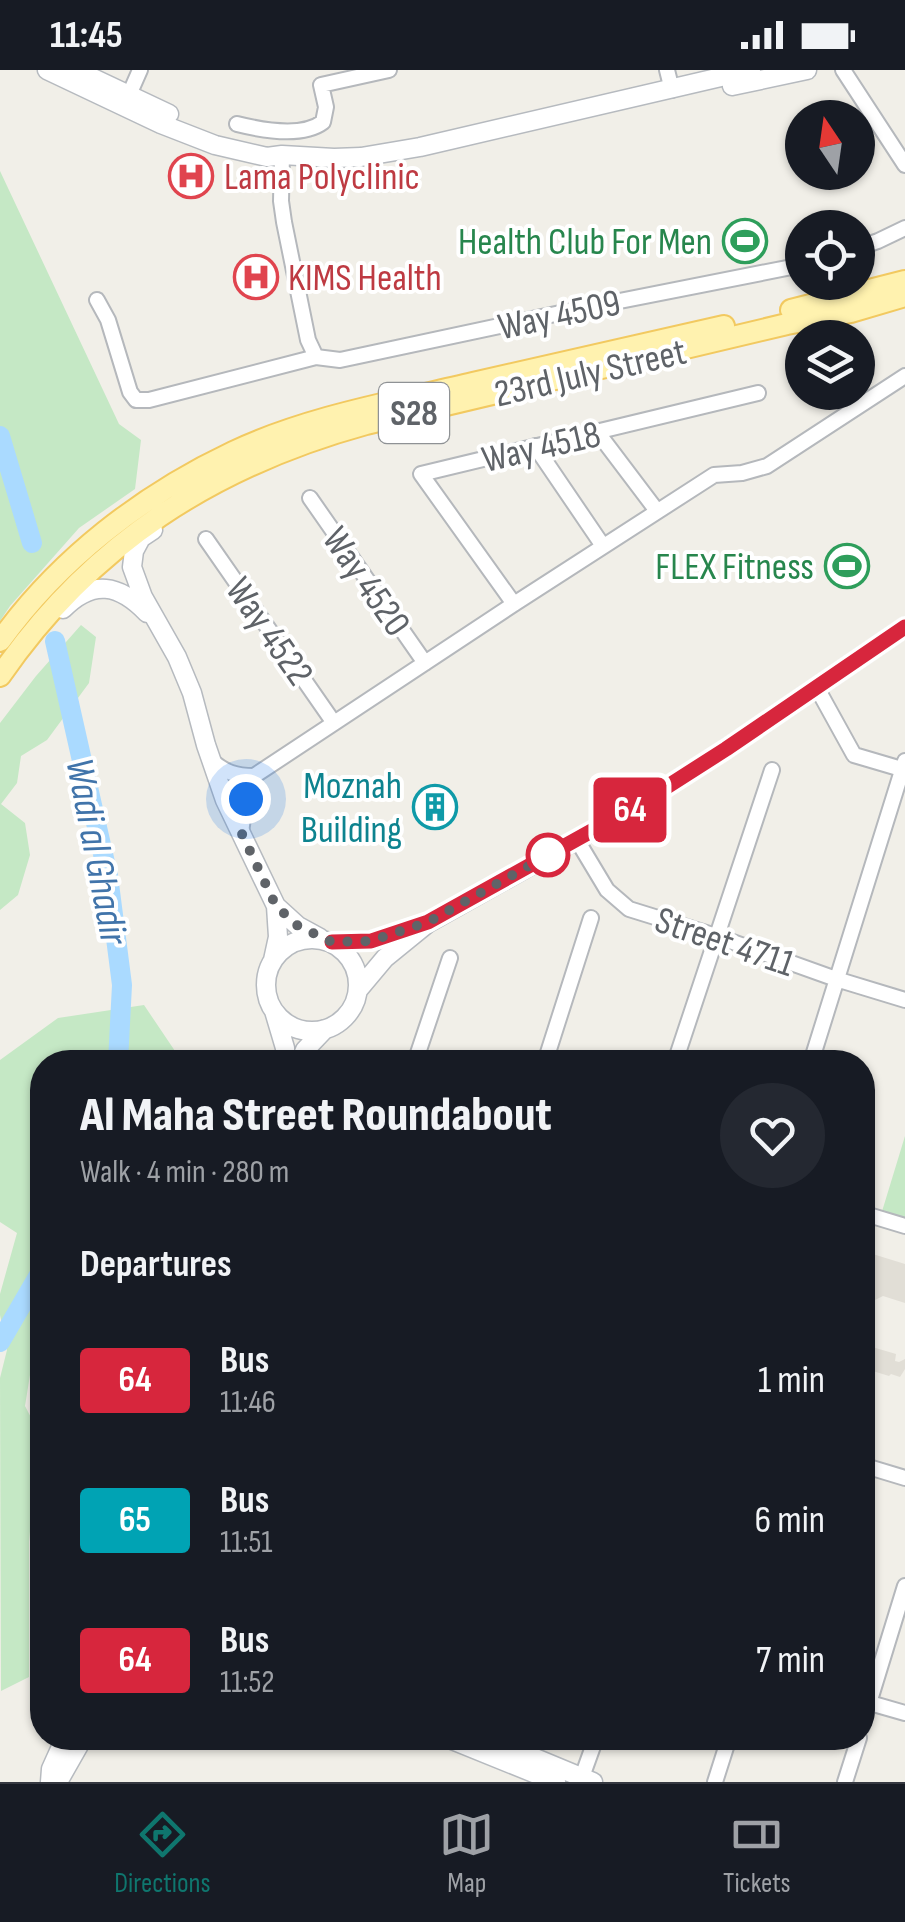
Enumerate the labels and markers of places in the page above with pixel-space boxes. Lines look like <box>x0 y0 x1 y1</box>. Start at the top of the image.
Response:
hospital icon: Lama Polyclinic <box>168 153 214 199</box>
place label: Lama Polyclinic <box>224 155 420 200</box>
sports icon: Health Club For Men <box>722 218 768 264</box>
place label: Health Club For Men <box>458 220 712 265</box>
hospital icon: KIMS Health <box>233 254 279 300</box>
place label: KIMS Health <box>288 256 442 301</box>
sports icon: FLEX Fitness <box>824 543 870 589</box>
place label: FLEX Fitness <box>655 545 814 590</box>
place label: Moznah Building <box>301 764 402 853</box>
building icon: Moznah Building <box>412 784 458 830</box>
unlabelled marker <box>527 834 569 876</box>

